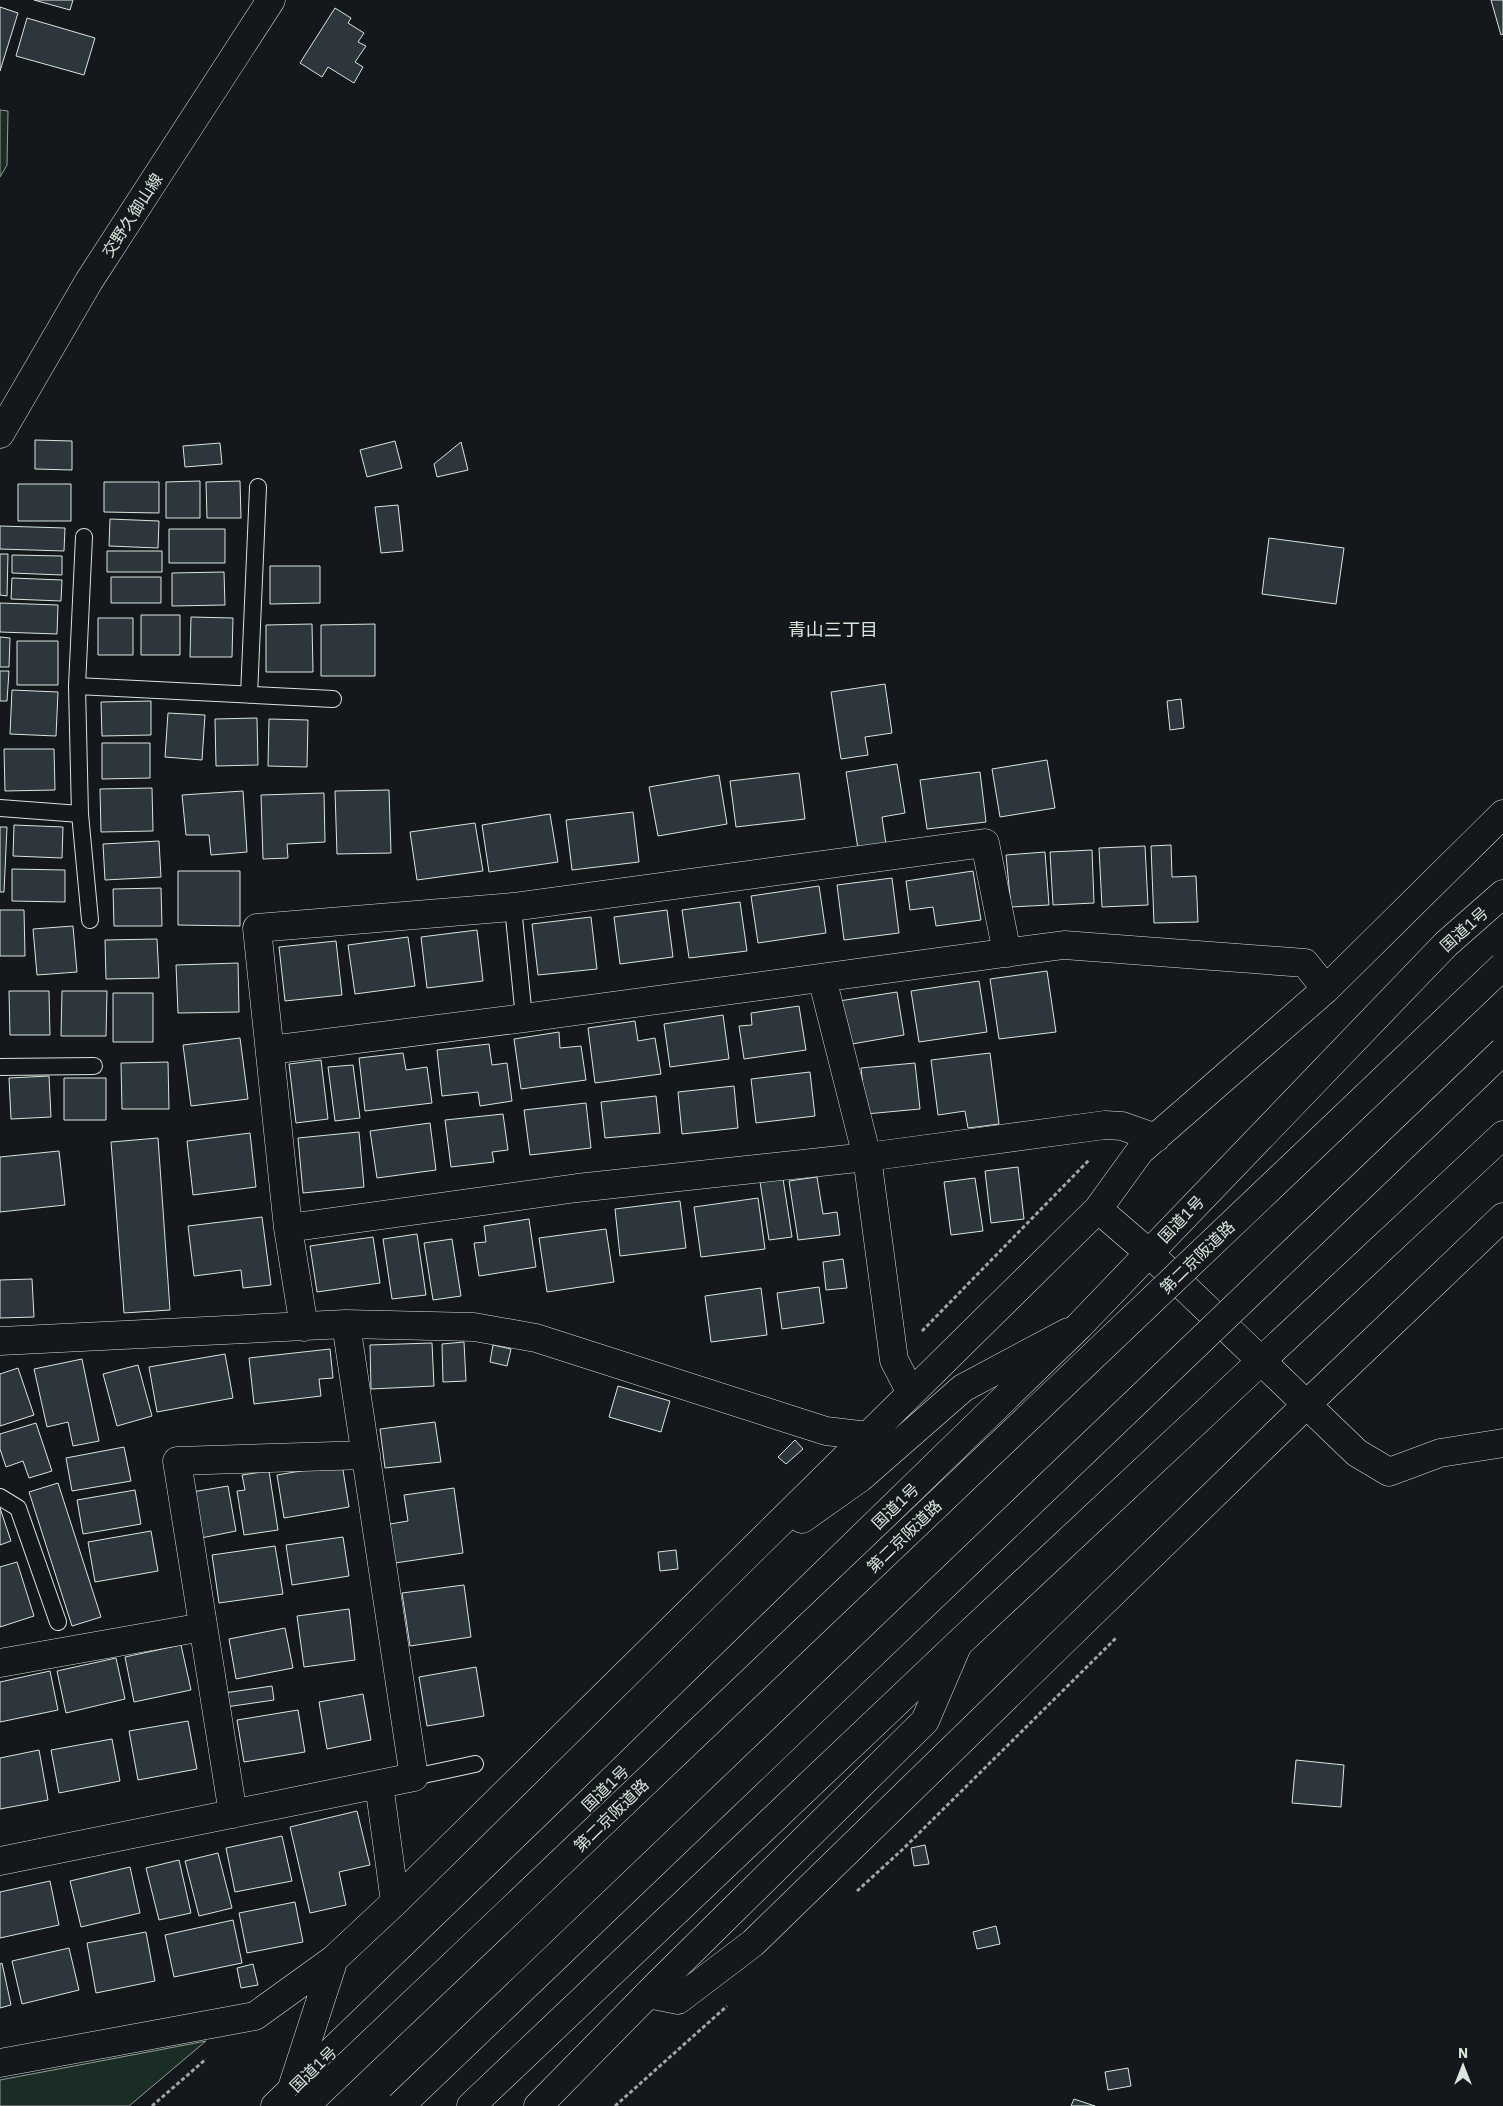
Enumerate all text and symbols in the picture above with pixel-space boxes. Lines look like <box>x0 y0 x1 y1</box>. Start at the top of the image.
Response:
street label: 交野久御山線 <box>97 169 167 261</box>
district label: 青山三丁目 <box>788 618 878 641</box>
street label: 国道1号 <box>1436 902 1492 956</box>
street label: 国道1号 <box>1154 1191 1208 1247</box>
street label: 第二京阪道路 <box>1156 1216 1238 1298</box>
street label: 国道1号 <box>867 1479 923 1533</box>
street label: 第二京阪道路 <box>863 1495 945 1577</box>
street label: 国道1号 <box>577 1761 633 1815</box>
street label: 第二京阪道路 <box>570 1774 652 1856</box>
north arrow <box>1438 2041 1488 2091</box>
street label: 国道1号 <box>285 2042 341 2096</box>
text: N <box>1458 2044 1468 2062</box>

